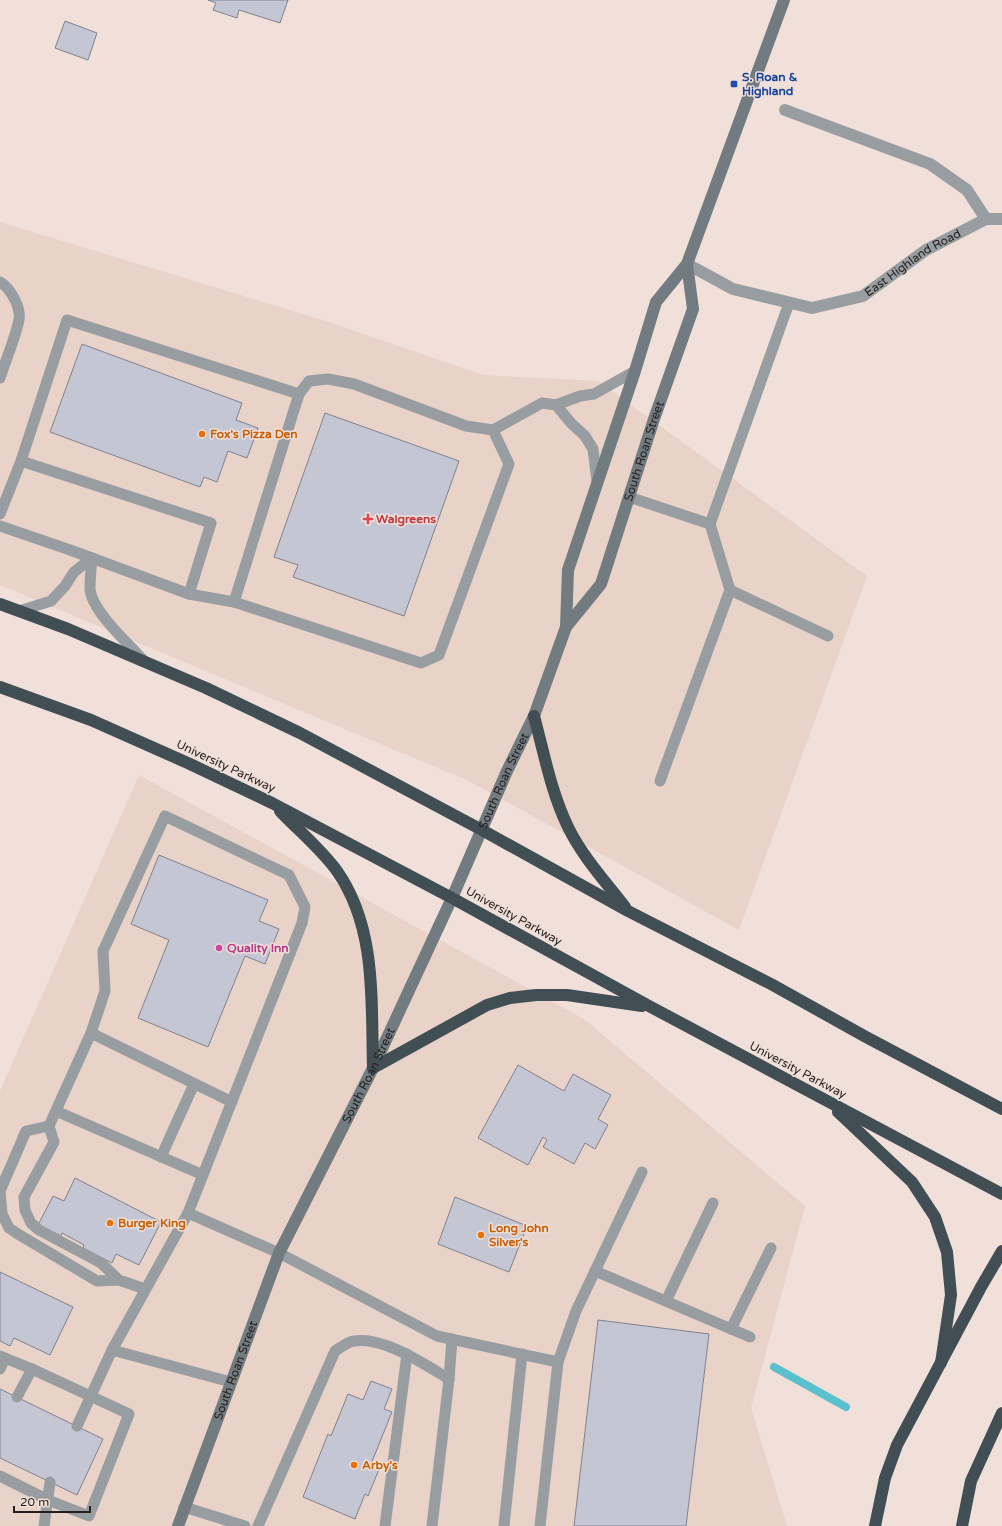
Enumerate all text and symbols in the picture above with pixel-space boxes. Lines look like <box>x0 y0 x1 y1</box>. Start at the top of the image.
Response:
place label: S. Roan & Highland <box>742 70 798 99</box>
marker: S. Roan & Highland <box>729 79 739 89</box>
street label: East Highland Road <box>862 226 963 299</box>
street label: South Roan Street <box>621 399 667 503</box>
place label: Fox's Pizza Den <box>210 427 298 441</box>
marker: Fox's Pizza Den <box>197 429 207 439</box>
place label: Walgreens <box>376 512 436 527</box>
marker: Walgreens <box>363 514 373 524</box>
street label: South Roan Street <box>476 730 532 831</box>
street label: University Parkway <box>174 737 278 795</box>
street label: University Parkway <box>463 884 565 949</box>
place label: Quality Inn <box>227 941 289 956</box>
marker: Quality Inn <box>214 943 224 953</box>
street label: South Roan Street <box>339 1025 398 1125</box>
street label: University Parkway <box>747 1039 849 1102</box>
place label: Burger King <box>118 1216 186 1231</box>
marker: Burger King <box>105 1218 115 1228</box>
place label: Long John Silver's <box>489 1221 549 1249</box>
marker: Long John Silver's <box>476 1230 486 1240</box>
street label: South Roan Street <box>211 1319 260 1422</box>
place label: Arby's <box>362 1458 398 1473</box>
marker: Arby's <box>349 1460 359 1470</box>
scale bar <box>14 1488 90 1514</box>
text: 20 m <box>20 1495 49 1509</box>

